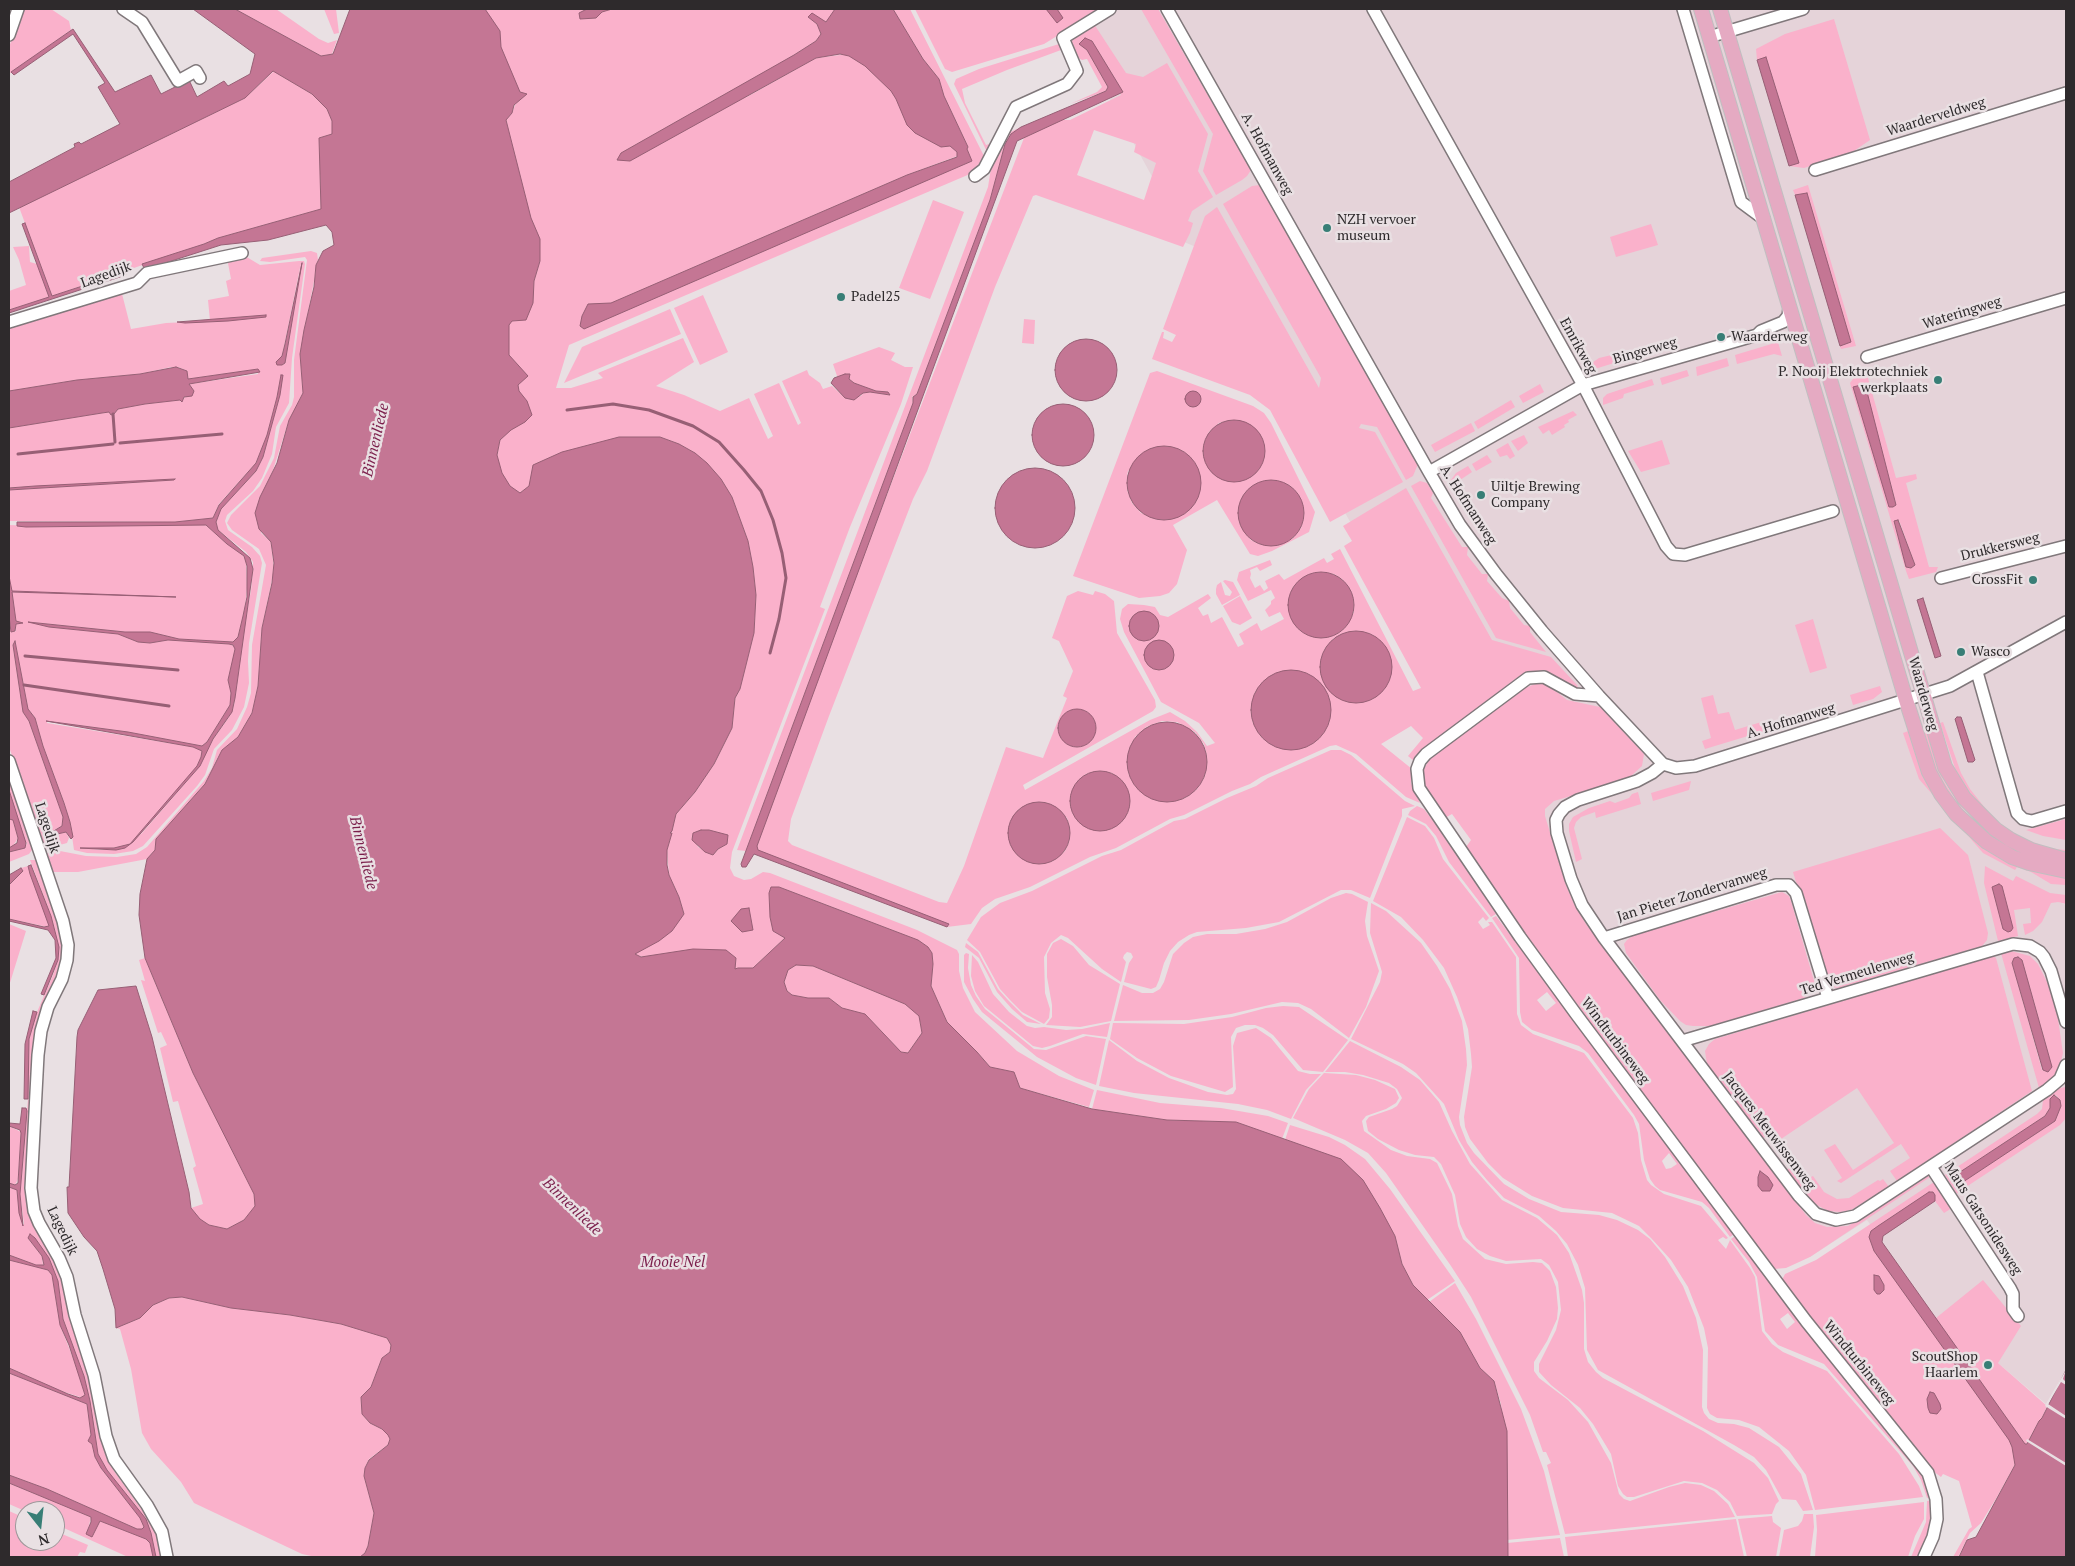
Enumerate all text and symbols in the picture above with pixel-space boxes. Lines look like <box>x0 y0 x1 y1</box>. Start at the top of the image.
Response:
street label: Waarderveldweg <box>1885 94 1987 140</box>
street label: A. Hofmanweg <box>1237 110 1297 198</box>
place label: NZH vervoer museum <box>1337 212 1416 244</box>
marker: NZH vervoer museum <box>1321 222 1333 234</box>
street label: Lagedijk <box>79 258 133 292</box>
place label: Padel25 <box>851 289 900 305</box>
marker: Padel25 <box>835 291 847 303</box>
street label: Wateringweg <box>1921 293 2003 333</box>
street label: Emrikweg <box>1556 315 1600 377</box>
place label: Waarderweg <box>1731 329 1807 345</box>
marker: Waarderweg <box>1715 331 1727 343</box>
street label: Bingerweg <box>1611 334 1679 368</box>
place label: P. Nooij Elektrotechniek werkplaats <box>1778 364 1928 397</box>
marker: P. Nooij Elektrotechniek werkplaats <box>1932 374 1944 386</box>
water label: Binnenliede <box>359 402 393 478</box>
street label: A. Hofmanweg <box>1436 462 1500 548</box>
place label: Uiltje Brewing Company <box>1491 479 1580 512</box>
marker: Uiltje Brewing Company <box>1475 489 1487 501</box>
street label: Drukkersweg <box>1959 529 2041 565</box>
place label: CrossFit <box>1972 572 2023 588</box>
marker: CrossFit <box>2027 574 2039 586</box>
place label: Wasco <box>1971 644 2010 660</box>
marker: Wasco <box>1955 646 1967 658</box>
street label: Waarderweg <box>1904 655 1942 733</box>
street label: A. Hofmanweg <box>1745 700 1837 742</box>
street label: Lagedijk <box>31 800 63 856</box>
water label: Binnenliede <box>345 815 381 891</box>
street label: Jan Pieter Zondervanweg <box>1615 864 1769 926</box>
street label: Ted Vermeulenweg <box>1798 949 1916 999</box>
street label: Windturbineweg <box>1577 995 1653 1087</box>
street label: Jacques Meuwissenweg <box>1719 1068 1819 1194</box>
street label: Maus Gatsonidesweg <box>1940 1160 2026 1278</box>
water label: Binnenliede <box>539 1175 605 1239</box>
street label: Lagedijk <box>43 1204 81 1258</box>
water label: Mooie Nel <box>641 1254 705 1272</box>
street label: Windturbineweg <box>1820 1317 1898 1409</box>
place label: ScoutShop Haarlem <box>1912 1349 1978 1381</box>
marker: ScoutShop Haarlem <box>1982 1359 1994 1371</box>
north arrow <box>15 1501 65 1551</box>
text: N <box>36 1529 52 1551</box>

